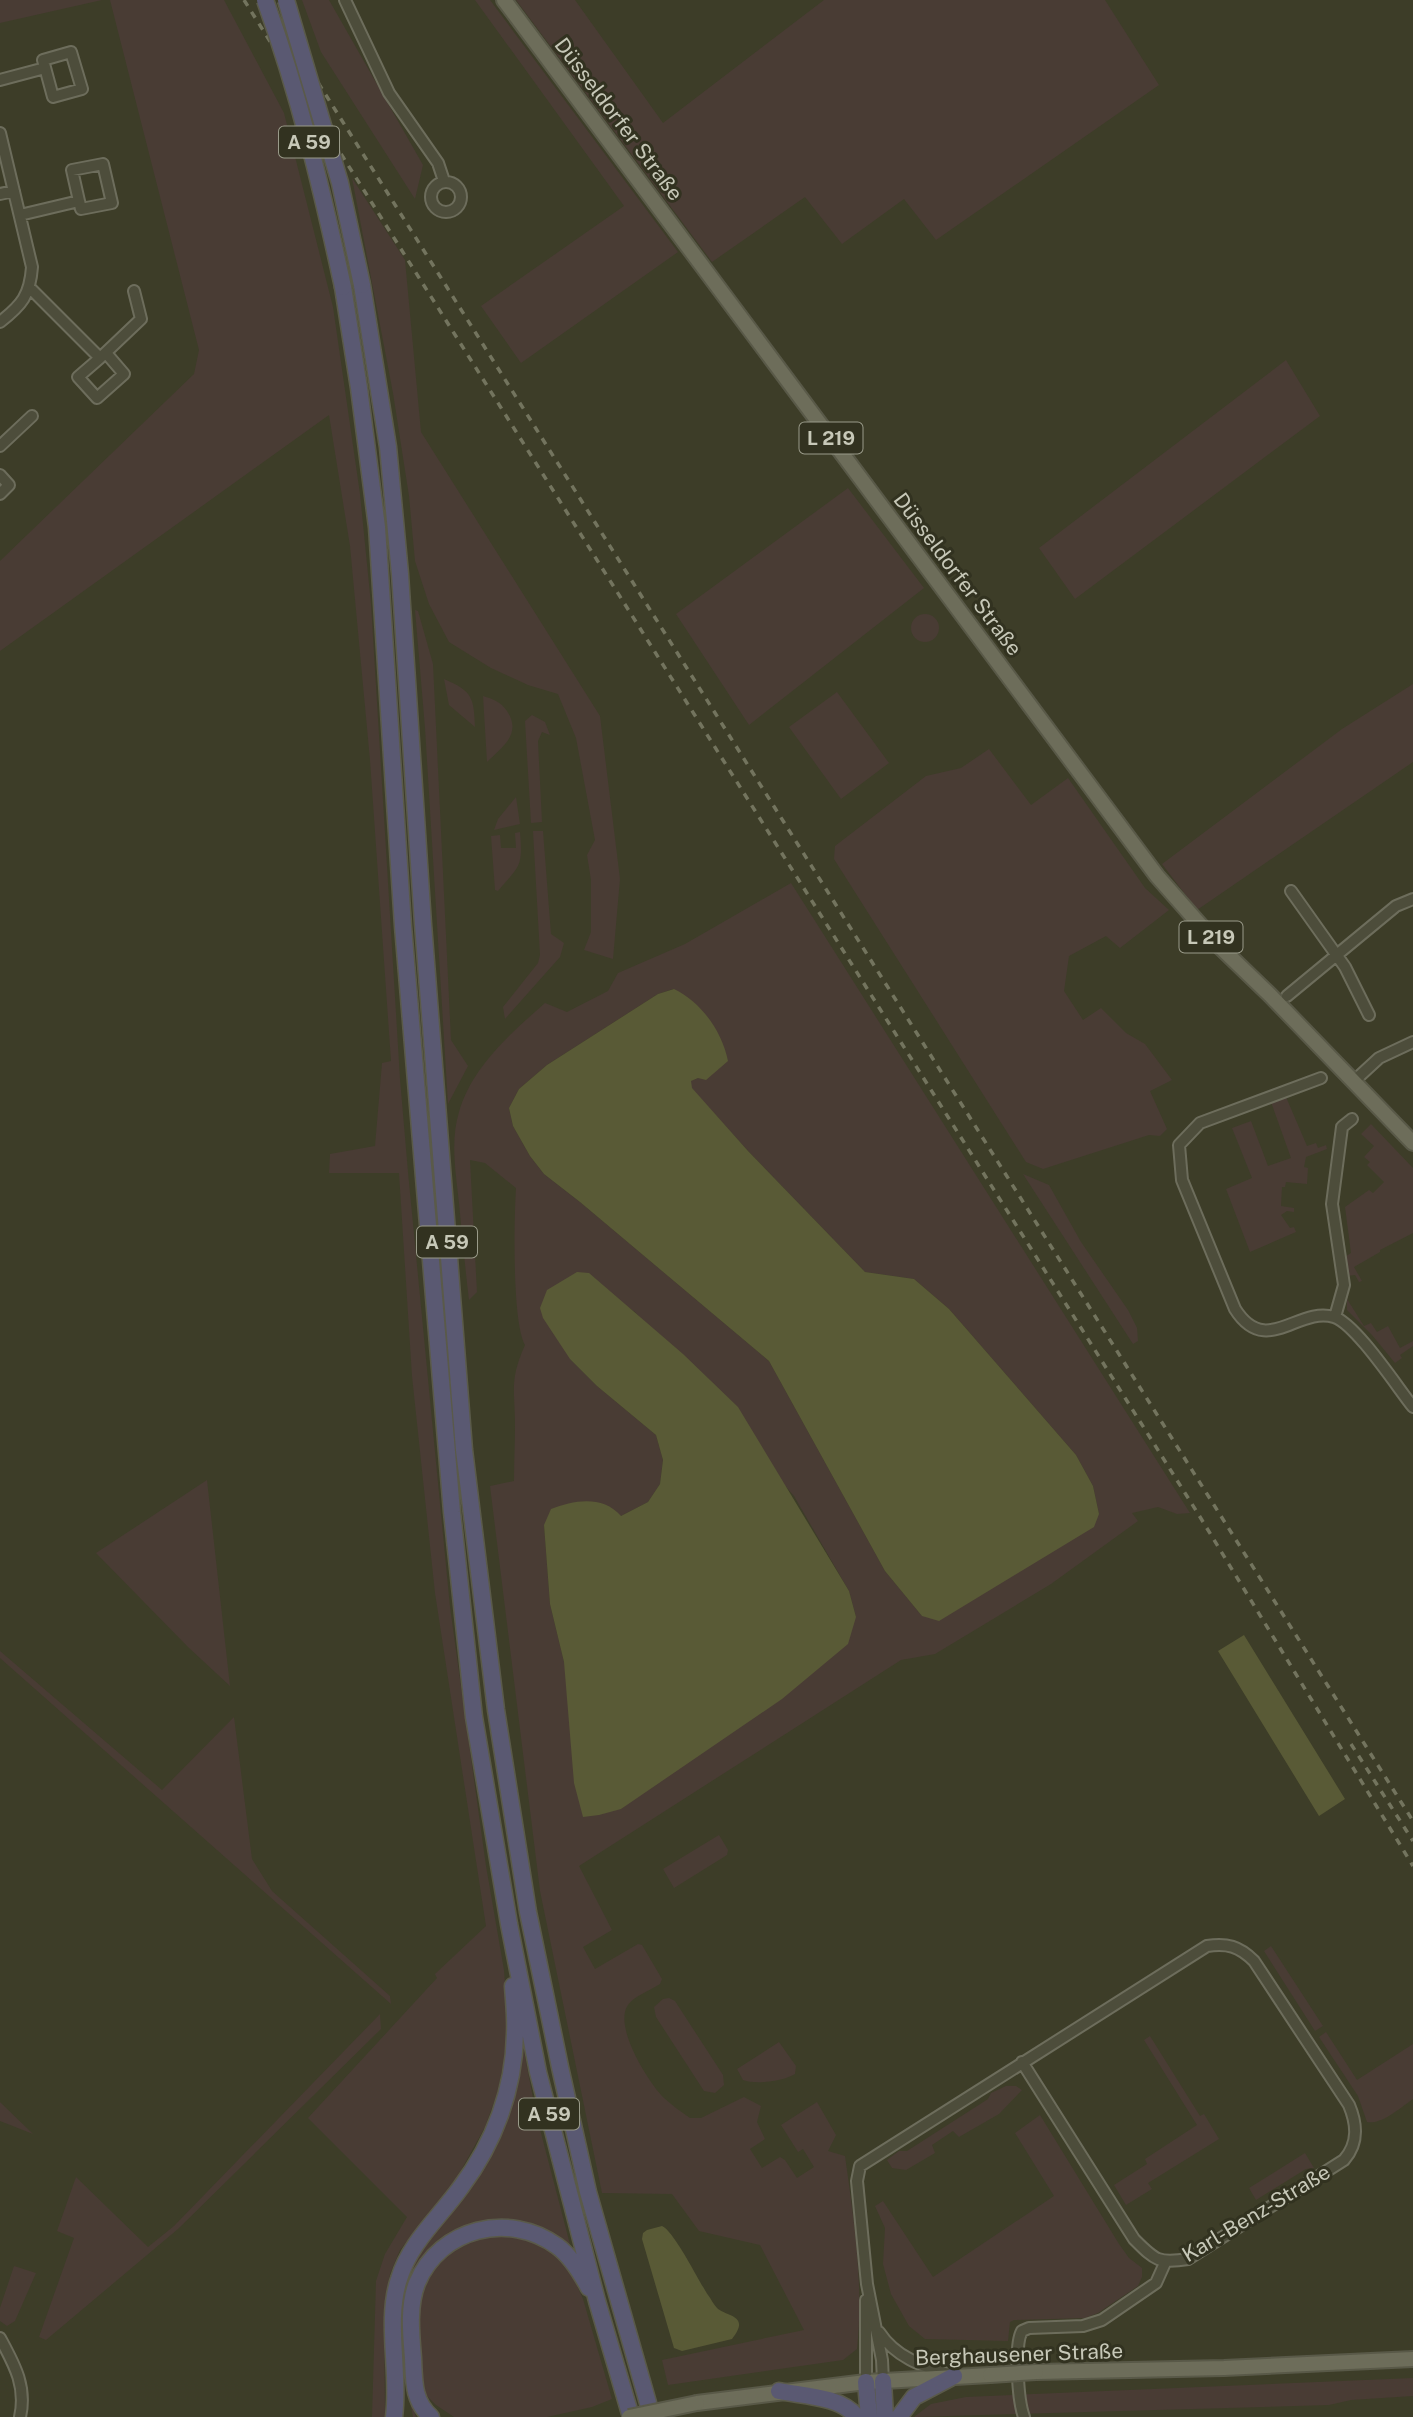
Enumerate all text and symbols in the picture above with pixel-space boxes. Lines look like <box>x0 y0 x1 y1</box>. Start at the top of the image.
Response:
street label: Düsseldorfer Straße <box>550 33 688 205</box>
road number: A 59 <box>279 126 339 158</box>
road number: L 219 <box>800 422 862 453</box>
street label: Düsseldorfer Straße <box>889 488 1027 660</box>
road number: L 219 <box>1180 922 1242 953</box>
road number: A 59 <box>417 1226 477 1258</box>
road number: A 59 <box>519 2098 579 2130</box>
street label: Karl-Benz-Straße <box>1177 2159 1335 2267</box>
street label: Berghausener Straße <box>914 2338 1124 2370</box>

